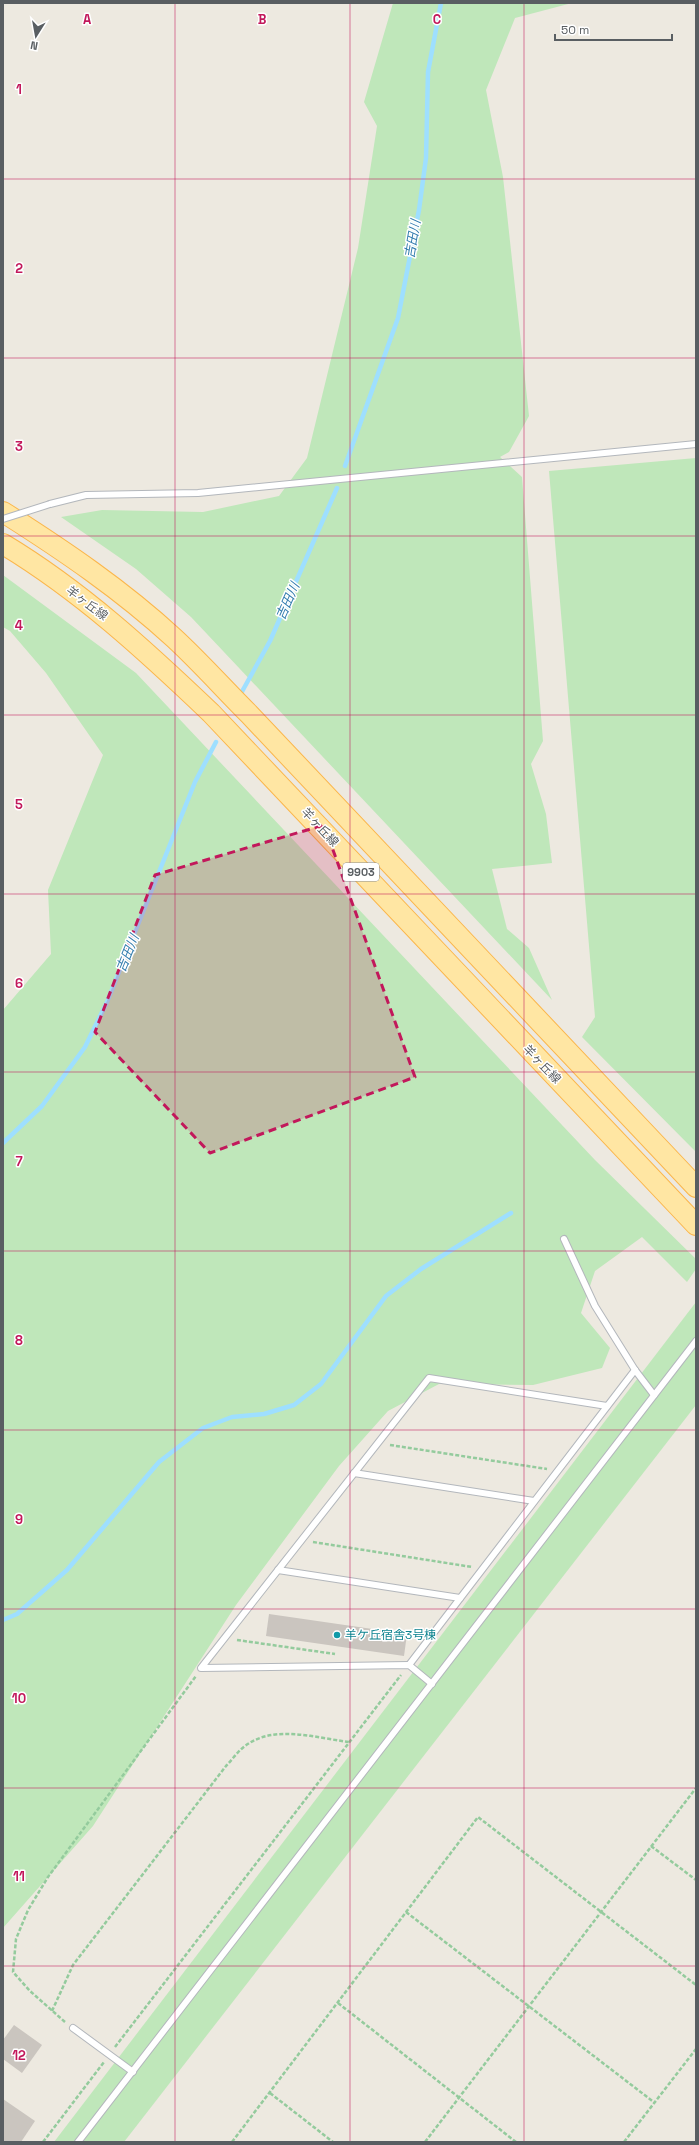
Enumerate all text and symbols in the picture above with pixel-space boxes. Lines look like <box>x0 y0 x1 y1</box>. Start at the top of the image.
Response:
text: A <box>83 11 92 28</box>
text: B <box>258 11 267 28</box>
text: C <box>433 11 441 28</box>
north arrow <box>16 16 56 56</box>
scale bar <box>555 16 672 42</box>
text: 50 m <box>561 22 589 38</box>
text: N <box>29 38 39 53</box>
text: 1 <box>16 81 22 98</box>
water label: 吉田川 <box>401 216 425 260</box>
text: 2 <box>15 260 23 277</box>
text: 3 <box>15 438 23 455</box>
water label: 吉田川 <box>272 578 304 622</box>
street label: 羊ヶ丘線 <box>63 582 111 624</box>
text: 4 <box>15 617 23 634</box>
text: 5 <box>15 796 23 813</box>
street label: 羊ヶ丘線 <box>298 804 342 850</box>
road number: 9903 <box>343 863 379 881</box>
water label: 吉田川 <box>112 930 143 974</box>
text: 6 <box>15 975 23 992</box>
street label: 羊ヶ丘線 <box>520 1041 564 1087</box>
text: 7 <box>15 1153 23 1170</box>
text: 8 <box>15 1332 23 1349</box>
text: 9 <box>15 1511 23 1528</box>
place label: 羊ケ丘宿舎3号棟 <box>345 1627 436 1643</box>
marker: 羊ケ丘宿舎3号棟 <box>332 1630 342 1640</box>
text: 10 <box>12 1690 26 1707</box>
text: 11 <box>13 1868 25 1885</box>
text: 12 <box>12 2047 26 2064</box>

